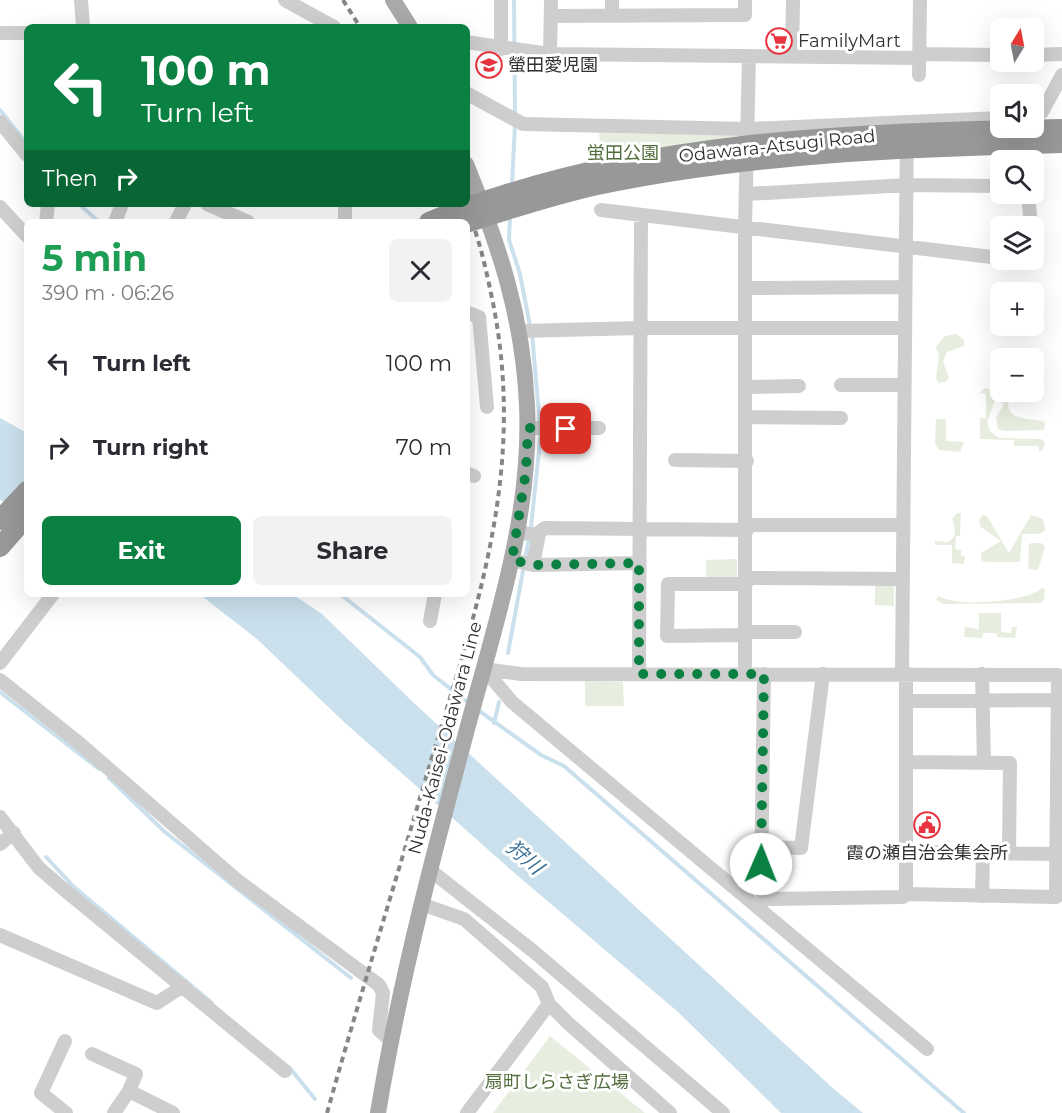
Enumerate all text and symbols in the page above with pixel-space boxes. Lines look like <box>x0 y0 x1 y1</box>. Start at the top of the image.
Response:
north arrow <box>990 18 1044 72</box>
map controls <box>990 18 1044 402</box>
supermarket icon: FamilyMart <box>764 26 794 56</box>
place label: FamilyMart <box>798 30 901 52</box>
text: 100 m <box>141 44 270 96</box>
icon: left <box>42 48 120 126</box>
school or university icon: 螢田愛児園 <box>474 50 504 80</box>
place label: 螢田愛児園 <box>508 54 598 76</box>
button: sound <box>990 84 1044 138</box>
text: Turn left <box>141 96 254 129</box>
street label: Odawara-Atsugi Road <box>678 125 876 167</box>
park label: 蛍田公園 <box>587 142 659 164</box>
button: search <box>990 150 1044 204</box>
icon: right <box>110 162 143 195</box>
text: Then <box>42 165 98 192</box>
button: layers <box>990 216 1044 270</box>
text: 5 min <box>42 236 147 280</box>
button: close <box>389 239 452 302</box>
text: 390 m · 06:26 <box>42 281 174 305</box>
button: + <box>990 282 1044 336</box>
icon: left <box>42 347 75 380</box>
button: − <box>990 348 1044 402</box>
text: Turn left <box>93 350 191 377</box>
text: 100 m <box>386 350 452 377</box>
pin <box>540 403 591 454</box>
icon: arrive <box>549 412 582 445</box>
icon: right <box>42 431 75 464</box>
text: Turn right <box>93 434 208 461</box>
text: 70 m <box>396 434 452 461</box>
button: Exit <box>42 516 241 585</box>
button: Share <box>253 516 452 585</box>
street label: Nuda-Kaisei-Odawara Line <box>403 619 487 857</box>
public building icon: 霞の瀬自治会集会所 <box>912 810 942 840</box>
position arrow <box>729 832 793 896</box>
water label: 狩川 <box>502 835 549 880</box>
place label: 霞の瀬自治会集会所 <box>846 842 1008 864</box>
park label: 扇町しらさぎ広場 <box>485 1071 629 1093</box>

